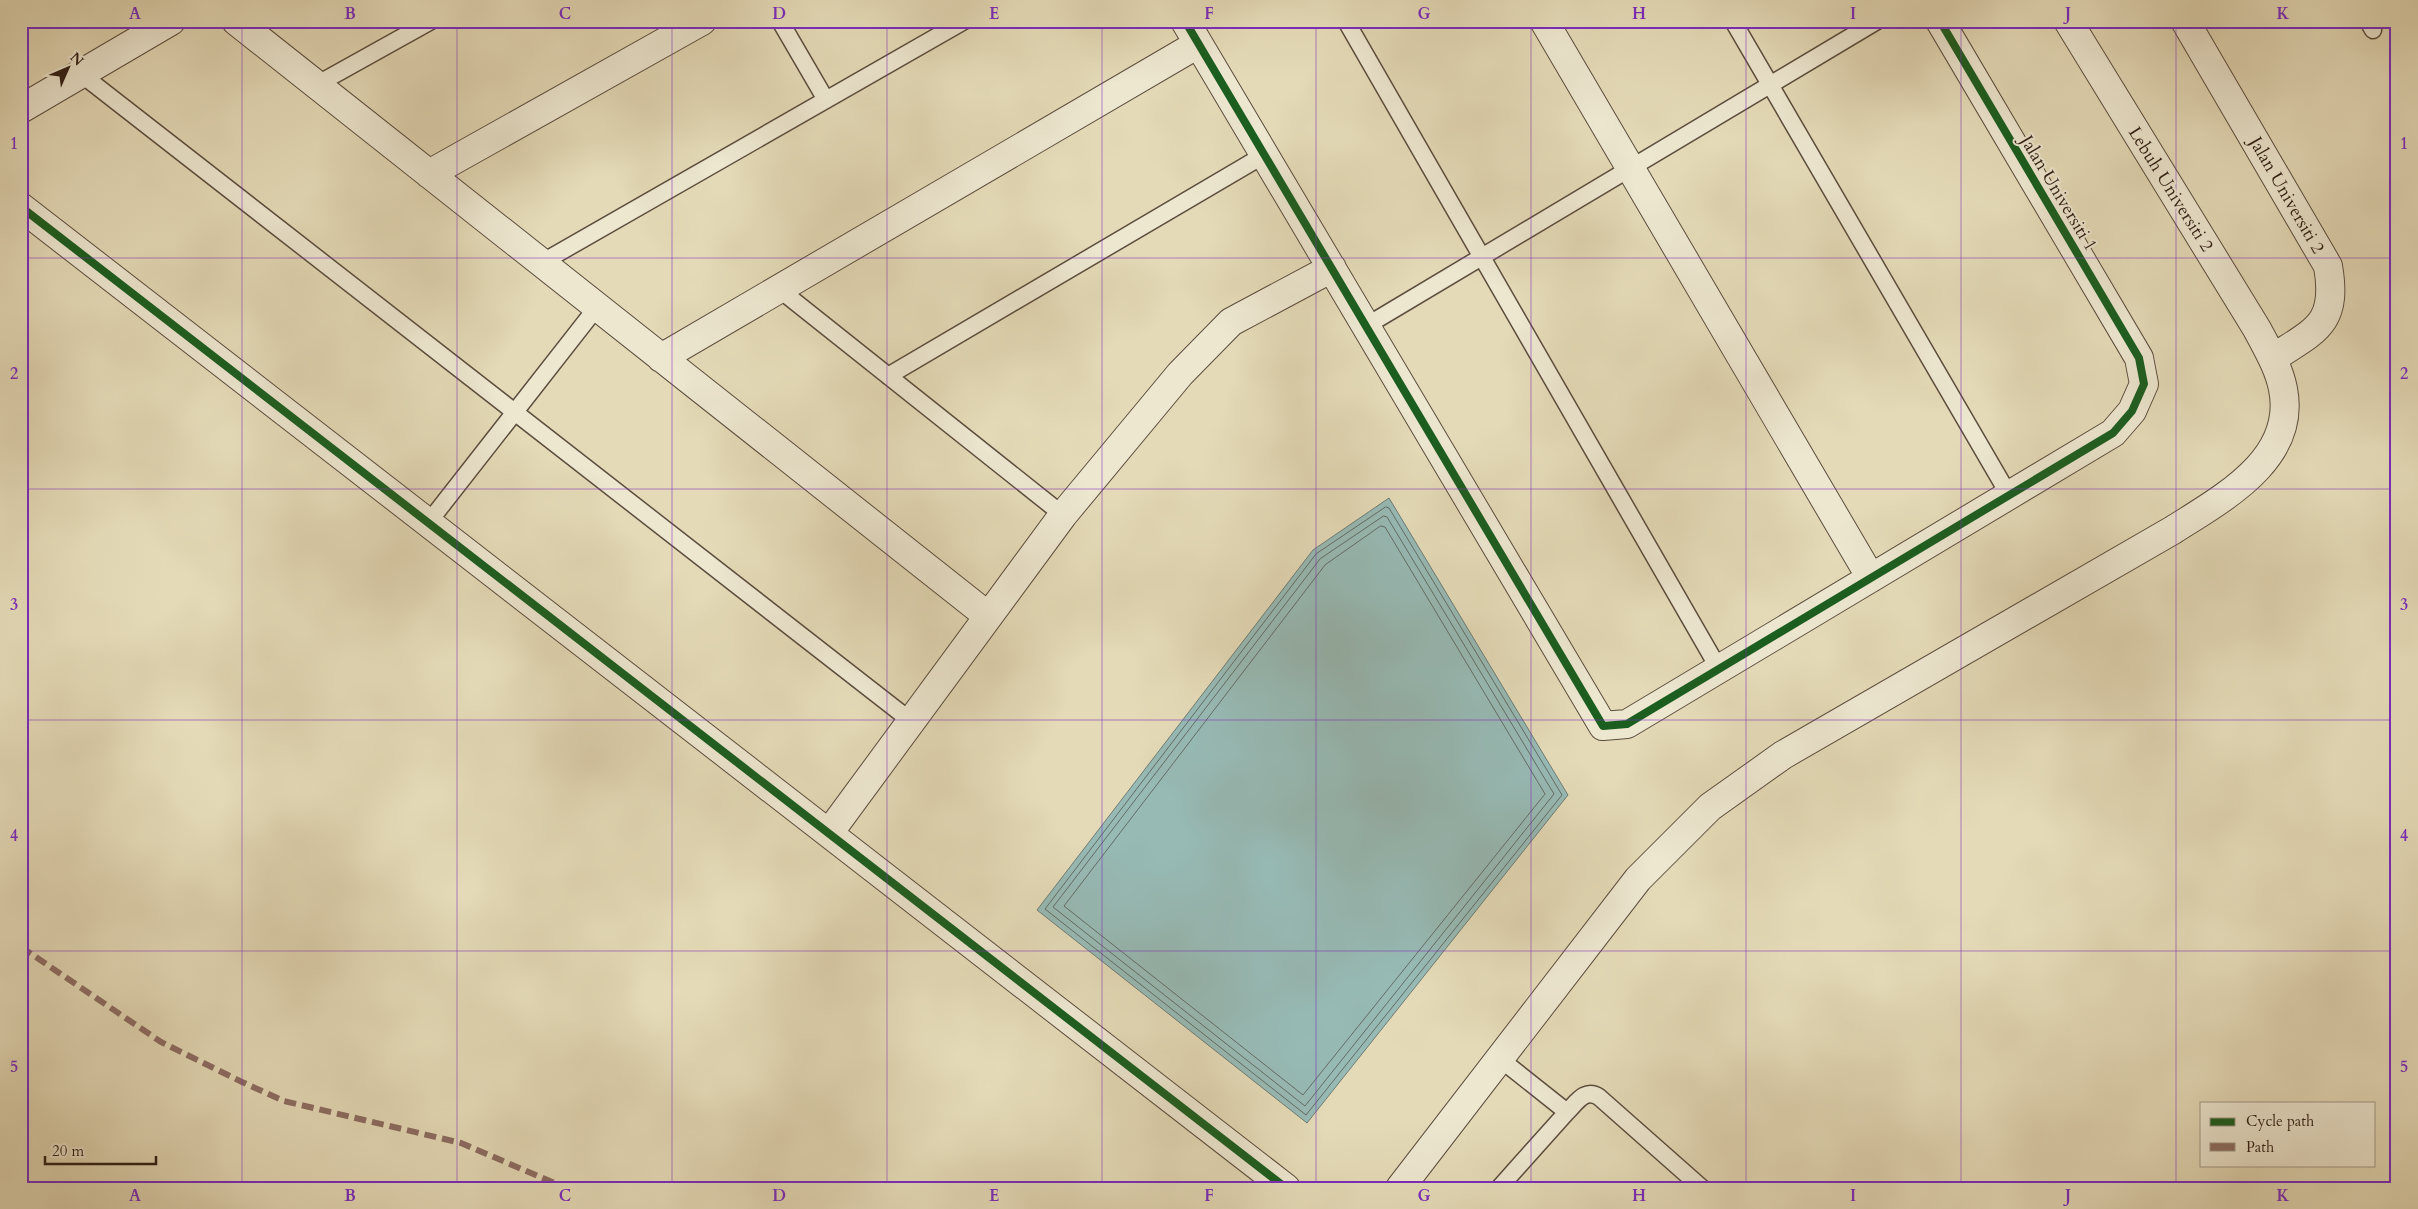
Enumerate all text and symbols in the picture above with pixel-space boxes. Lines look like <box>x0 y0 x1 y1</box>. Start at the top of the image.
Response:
text: A <box>129 3 141 25</box>
text: B <box>344 3 356 25</box>
text: C <box>559 3 571 25</box>
text: D <box>772 3 786 25</box>
text: E <box>989 3 999 25</box>
text: F <box>1204 3 1214 25</box>
text: G <box>1417 3 1431 25</box>
text: H <box>1632 3 1646 25</box>
text: I <box>1850 3 1856 25</box>
text: J <box>2063 3 2071 25</box>
text: K <box>2277 3 2290 25</box>
north arrow <box>42 42 92 92</box>
text: N <box>66 48 88 70</box>
street label: Lebuh Universiti 2 <box>2122 122 2219 257</box>
street label: Jalan Universiti 1 <box>2013 128 2103 256</box>
street label: Jalan Universiti 2 <box>2241 130 2330 258</box>
text: 1 <box>10 133 18 155</box>
text: 1 <box>2400 133 2408 155</box>
text: 2 <box>10 363 18 385</box>
text: 2 <box>2400 363 2408 385</box>
text: 3 <box>10 594 18 616</box>
text: 3 <box>2400 594 2408 616</box>
text: 4 <box>10 825 18 847</box>
text: 4 <box>2400 825 2408 847</box>
text: 5 <box>10 1056 18 1078</box>
text: 5 <box>2400 1056 2408 1078</box>
legend <box>2200 1102 2376 1166</box>
text: Cycle path <box>2246 1111 2315 1131</box>
scale bar <box>45 1134 156 1166</box>
text: Path <box>2246 1137 2275 1157</box>
text: 20 m <box>52 1141 84 1161</box>
text: A <box>129 1185 141 1207</box>
text: B <box>344 1185 356 1207</box>
text: C <box>559 1185 571 1207</box>
text: D <box>772 1185 786 1207</box>
text: E <box>989 1185 999 1207</box>
text: F <box>1204 1185 1214 1207</box>
text: G <box>1417 1185 1431 1207</box>
text: H <box>1632 1185 1646 1207</box>
text: I <box>1850 1185 1856 1207</box>
text: J <box>2063 1185 2071 1207</box>
text: K <box>2277 1185 2290 1207</box>

